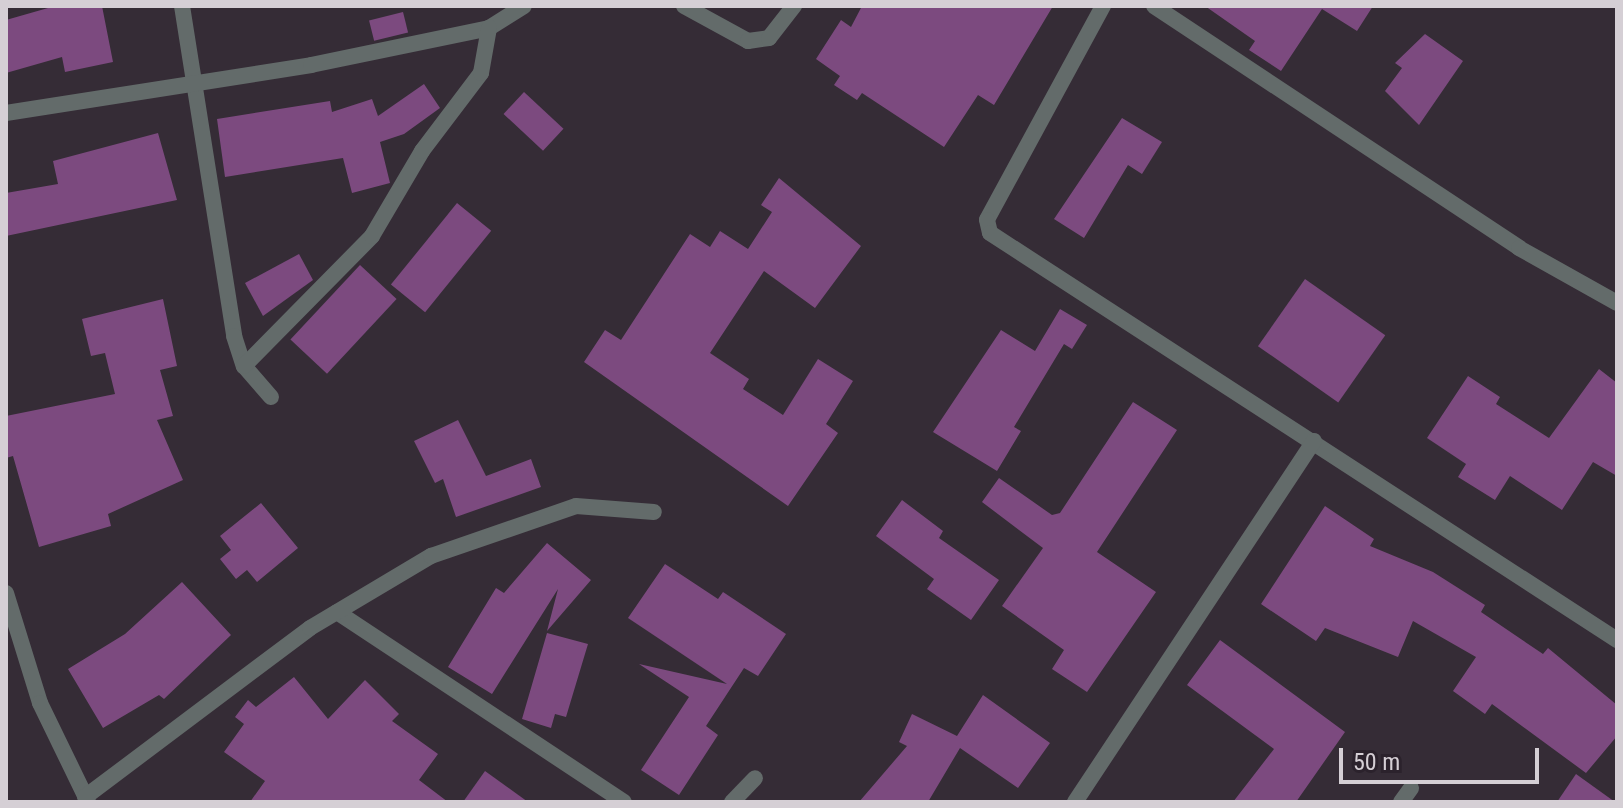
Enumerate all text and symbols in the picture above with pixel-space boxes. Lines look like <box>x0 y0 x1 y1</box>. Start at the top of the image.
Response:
scale bar <box>1343 732 1543 782</box>
text: 50 m <box>1353 748 1400 776</box>

